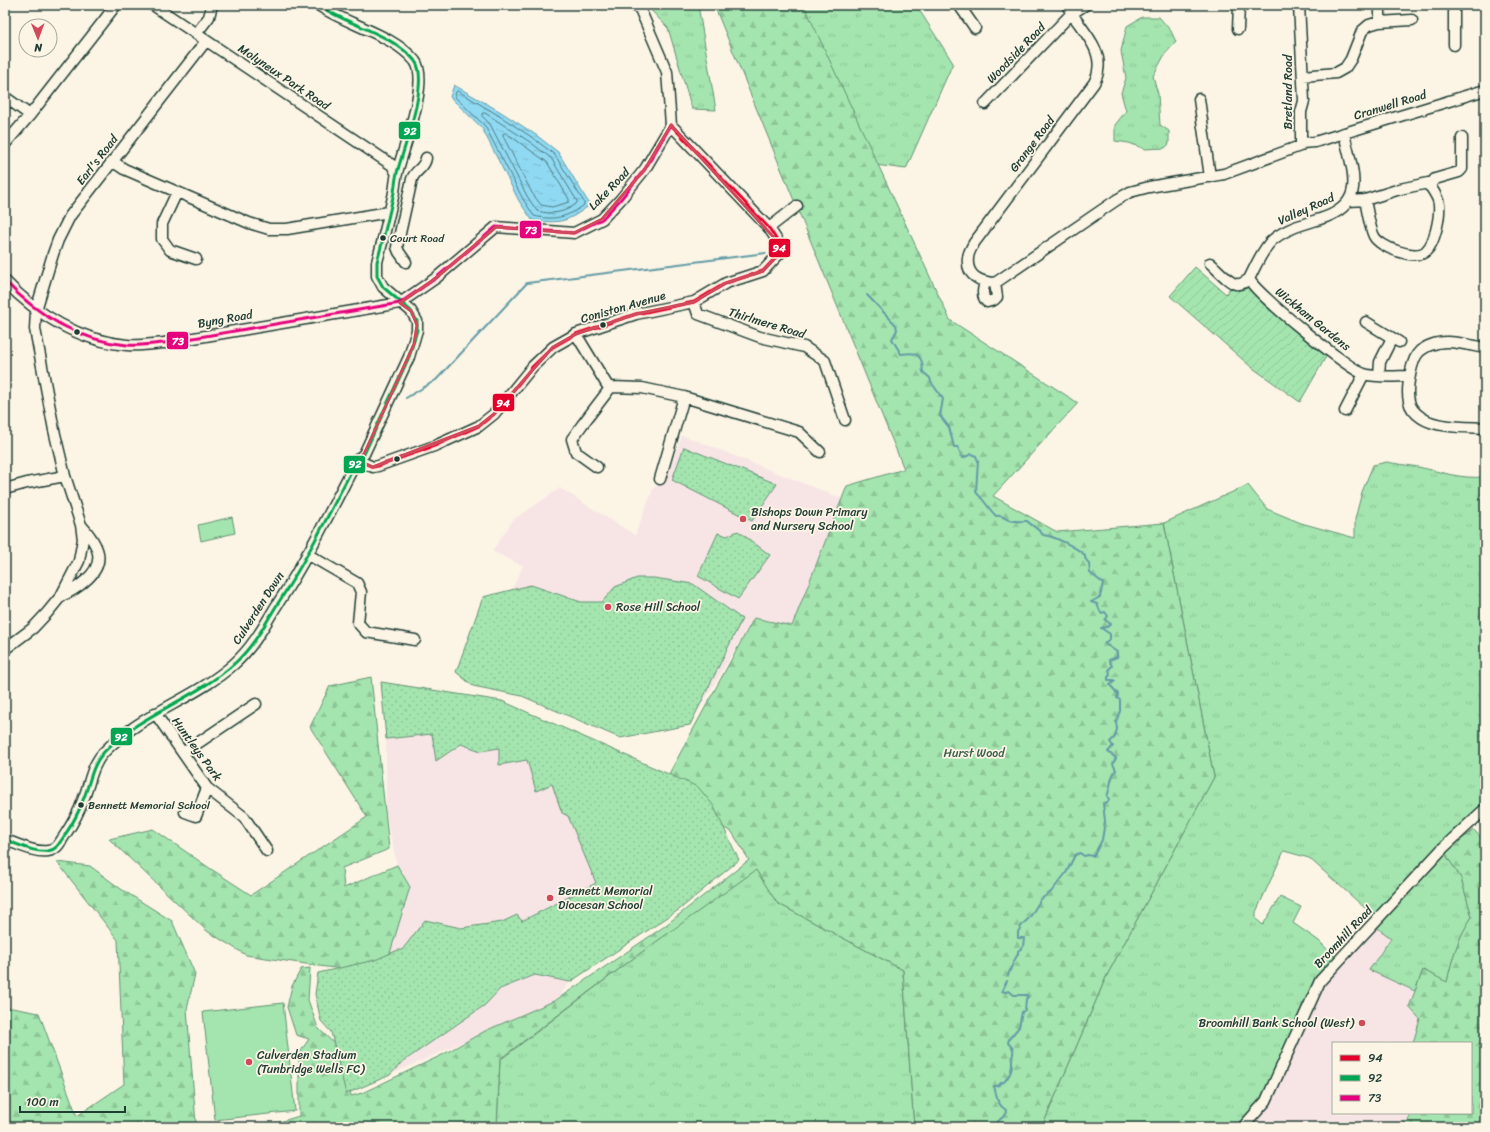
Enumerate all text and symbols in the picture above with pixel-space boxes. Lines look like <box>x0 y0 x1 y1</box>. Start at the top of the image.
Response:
street label: Woodside Road <box>981 16 1052 89</box>
north arrow <box>18 18 58 58</box>
text: N <box>34 38 43 57</box>
street label: Molyneux Park Road <box>233 38 336 117</box>
street label: Bretland Road <box>1277 54 1299 129</box>
street label: Cranwell Road <box>1351 83 1430 126</box>
street label: Grange Road <box>1003 110 1062 177</box>
line badge: 92 <box>398 121 421 140</box>
text: 92 <box>403 122 417 141</box>
street label: Earl's Road <box>70 129 125 190</box>
street label: Lake Road <box>583 162 636 216</box>
street label: Valley Road <box>1274 186 1339 231</box>
line badge: 73 <box>519 220 542 239</box>
text: 73 <box>525 221 538 240</box>
place label: Court Road <box>390 229 445 248</box>
marker: Court Road <box>378 233 388 243</box>
line badge: 94 <box>768 238 791 258</box>
text: 94 <box>772 239 786 258</box>
street label: Wickham Gardens <box>1270 281 1356 357</box>
street label: Coniston Avenue <box>578 284 668 330</box>
street label: Thirlmere Road <box>726 301 809 345</box>
street label: Byng Road <box>196 303 256 335</box>
unlabelled marker <box>598 320 608 330</box>
unlabelled marker <box>72 327 82 337</box>
line badge: 73 <box>166 331 189 350</box>
text: 73 <box>172 332 185 351</box>
line badge: 94 <box>492 393 515 412</box>
text: 94 <box>496 394 510 413</box>
unlabelled marker <box>392 454 402 464</box>
line badge: 92 <box>343 455 366 474</box>
text: 92 <box>348 455 362 474</box>
place label: Bishops Down Primary and Nursery School <box>751 501 868 537</box>
marker: Bishops Down Primary and Nursery School <box>738 514 748 524</box>
street label: Culverden Down <box>226 566 290 649</box>
place label: Rose Hill School <box>616 596 701 618</box>
marker: Rose Hill School <box>603 602 613 612</box>
street label: Huntleys Park <box>166 712 229 787</box>
line badge: 92 <box>110 727 133 746</box>
text: 92 <box>114 728 128 747</box>
park label: Hurst Wood <box>943 742 1006 764</box>
place label: Bennett Memorial School <box>88 796 211 815</box>
marker: Bennett Memorial School <box>76 800 86 810</box>
place label: Bennett Memorial Diocesan School <box>558 880 653 916</box>
marker: Bennett Memorial Diocesan School <box>545 893 555 903</box>
street label: Broomhill Road <box>1308 900 1379 973</box>
place label: Broomhill Bank School (West) <box>1199 1012 1355 1034</box>
marker: Broomhill Bank School (West) <box>1357 1018 1367 1028</box>
legend <box>1332 1042 1472 1114</box>
place label: Culverden Stadium (Tunbridge Wells FC) <box>257 1044 365 1080</box>
text: 94 <box>1368 1047 1383 1069</box>
marker: Culverden Stadium (Tunbridge Wells FC) <box>244 1057 254 1067</box>
text: 92 <box>1368 1067 1382 1089</box>
text: 73 <box>1368 1087 1382 1109</box>
scale bar <box>20 1088 125 1114</box>
text: 100 m <box>26 1091 59 1113</box>

